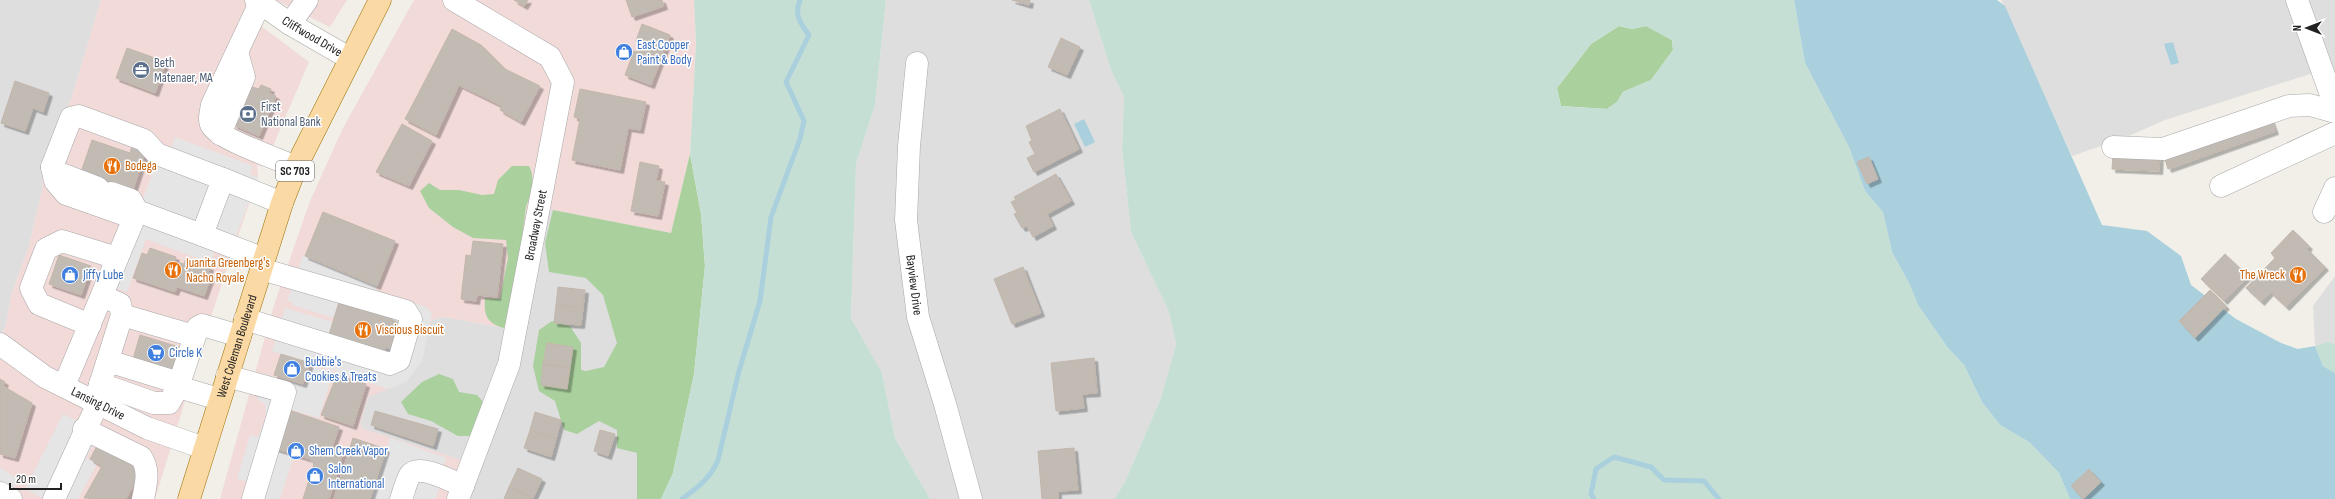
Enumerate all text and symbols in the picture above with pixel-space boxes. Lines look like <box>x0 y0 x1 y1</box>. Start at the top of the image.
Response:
north arrow <box>2287 8 2327 48</box>
street label: Cliffwood Drive <box>279 13 345 60</box>
text: N <box>2291 25 2304 31</box>
place label: East Cooper Paint & Body <box>637 37 692 68</box>
shop icon: East Cooper Paint & Body <box>614 42 634 62</box>
place label: Beth Matenaer, MA <box>154 55 213 86</box>
office icon: Beth Matenaer, MA <box>131 60 151 80</box>
place label: First National Bank <box>261 99 321 130</box>
bank icon: First National Bank <box>238 104 258 124</box>
restaurant icon: Bodega <box>102 156 122 176</box>
place label: Bodega <box>125 158 157 174</box>
road number: SC 703 <box>276 161 314 181</box>
street label: Broadway Street <box>521 188 551 262</box>
street label: Bayview Drive <box>902 254 926 316</box>
place label: Juanita Greenberg's Nacho Royale <box>185 255 270 286</box>
restaurant icon: Juanita Greenberg's Nacho Royale <box>163 260 183 280</box>
shop icon: Jiffy Lube <box>60 265 80 285</box>
restaurant icon: The Wreck <box>2288 265 2308 285</box>
place label: Jiffy Lube <box>82 267 124 283</box>
place label: The Wreck <box>2240 267 2285 283</box>
street label: West Coleman Boulevard <box>213 293 261 400</box>
restaurant icon: Viscious Biscuit <box>353 320 373 340</box>
place label: Viscious Biscuit <box>376 322 444 338</box>
supermarket icon: Circle K <box>146 343 166 363</box>
place label: Circle K <box>169 345 202 361</box>
place label: Bubbie's Cookies & Treats <box>305 354 377 385</box>
shop icon: Bubbie's Cookies & Treats <box>282 359 302 379</box>
street label: Lansing Drive <box>68 383 127 424</box>
shop icon: Shem Creek Vapor <box>286 441 306 461</box>
place label: Shem Creek Vapor <box>309 443 388 459</box>
place label: Salon International <box>328 461 384 492</box>
scale bar <box>10 465 61 491</box>
shop icon: Salon International <box>305 466 325 486</box>
text: 20 m <box>16 472 36 487</box>

